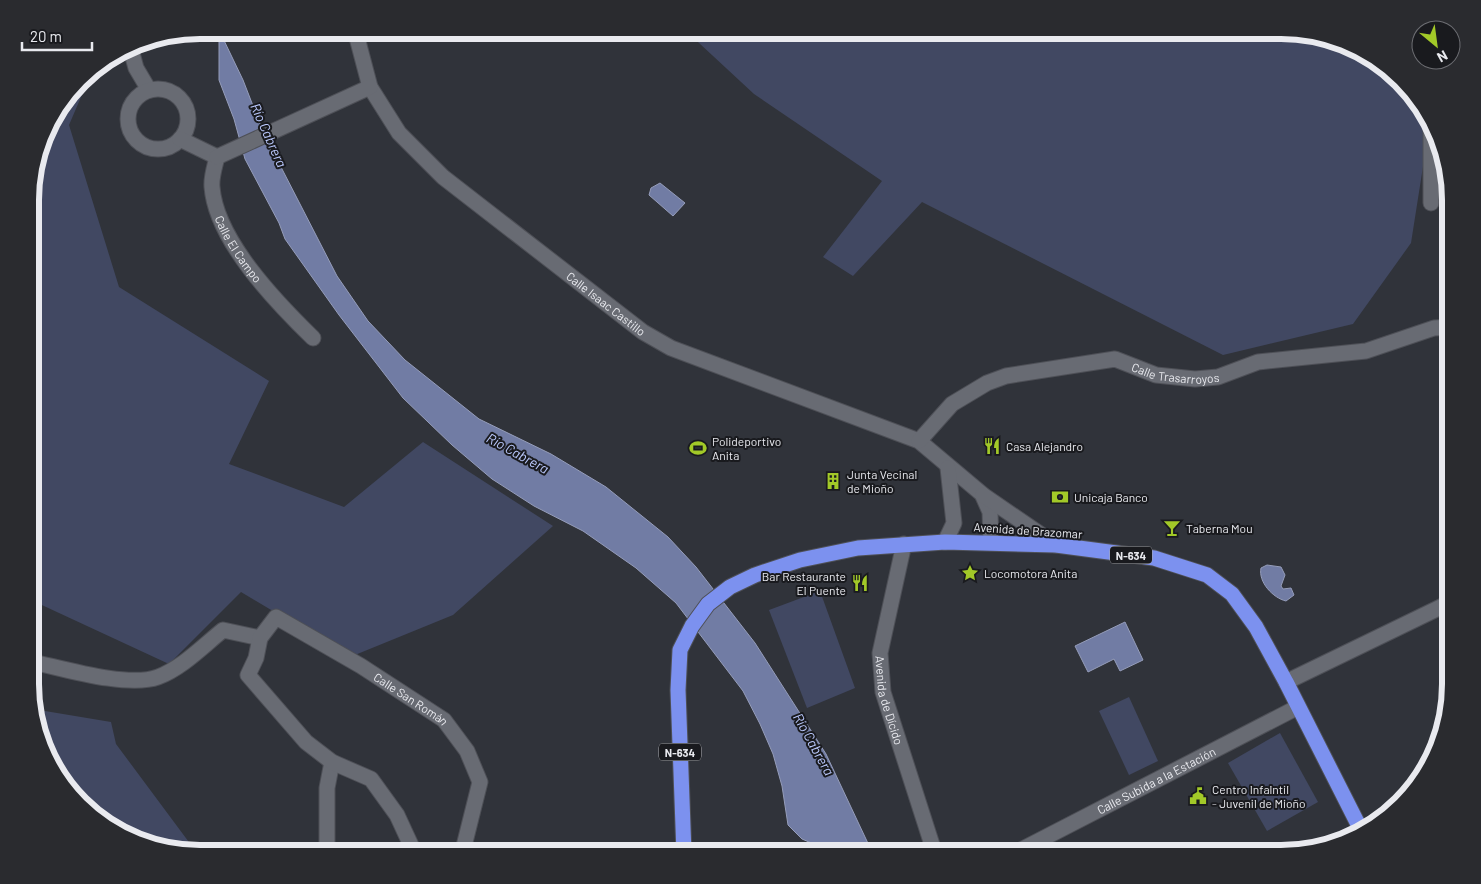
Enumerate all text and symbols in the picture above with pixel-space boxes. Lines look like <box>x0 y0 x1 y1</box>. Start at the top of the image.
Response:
scale bar <box>22 20 92 52</box>
north arrow <box>1411 20 1461 70</box>
text: 20 m <box>30 27 62 45</box>
text: N <box>1434 47 1451 66</box>
water label: Río Cabrera <box>247 100 291 170</box>
street label: Calle El Campo <box>213 213 265 285</box>
street label: Calle Isaac Castillo <box>564 268 648 338</box>
street label: Calle Trasarroyos <box>1130 359 1220 386</box>
water label: Río Cabrera <box>484 429 552 477</box>
place label: Polideportivo Anita <box>712 434 781 462</box>
restaurant icon: Casa Alejandro <box>982 436 1002 456</box>
sports icon: Polideportivo Anita <box>688 438 708 458</box>
place label: Casa Alejandro <box>1006 439 1083 453</box>
place label: Junta Vecinal de Mioño <box>847 467 917 495</box>
building icon: Junta Vecinal de Mioño <box>823 471 843 491</box>
bank icon: Unicaja Banco <box>1050 487 1070 507</box>
place label: Unicaja Banco <box>1074 490 1148 504</box>
bar icon: Taberna Mou <box>1162 518 1182 538</box>
street label: Avenida de Brazomar <box>973 519 1084 541</box>
place label: Taberna Mou <box>1186 521 1253 535</box>
road number: N-634 <box>1110 546 1152 564</box>
place icon: Locomotora Anita <box>960 563 980 583</box>
place label: Locomotora Anita <box>984 566 1077 580</box>
place label: Bar Restaurante El Puente <box>762 569 846 597</box>
restaurant icon: Bar Restaurante El Puente <box>850 573 870 593</box>
street label: Avenida de Dícido <box>873 655 906 746</box>
street label: Calle San Román <box>371 669 452 727</box>
water label: Río Cabrera <box>790 710 838 778</box>
road number: N-634 <box>659 744 701 760</box>
street label: Calle Subida a la Estación <box>1094 744 1218 817</box>
place label: Centro Infalntil - Juvenil de Mioño <box>1212 782 1306 810</box>
public building icon: Centro Infalntil - Juvenil de Mioño <box>1188 786 1208 806</box>

